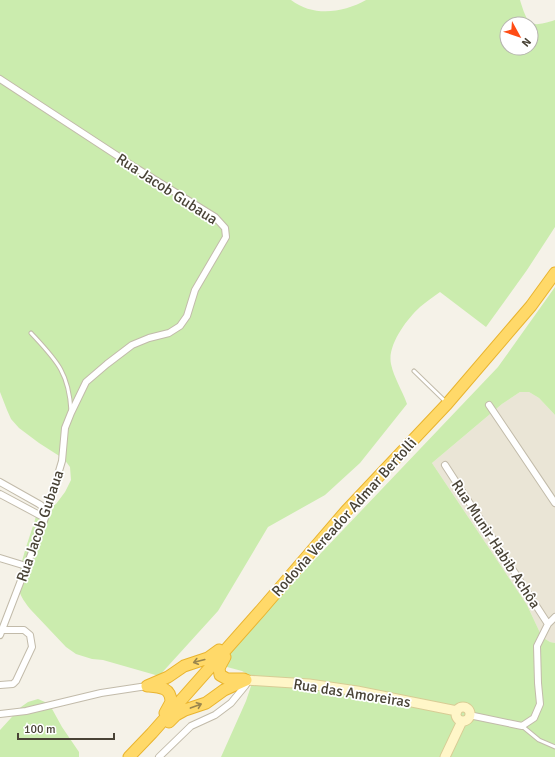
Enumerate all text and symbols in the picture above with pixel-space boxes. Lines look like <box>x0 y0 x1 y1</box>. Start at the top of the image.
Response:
north arrow <box>499 16 539 56</box>
text: N <box>519 35 534 49</box>
street label: Rua Jacob Gubaua <box>113 150 221 228</box>
street label: Rodovia Vereador Admar Bertolli <box>268 434 420 600</box>
street label: Rua Jacob Gubaua <box>12 468 68 584</box>
street label: Rua Munir Habib Achôa <box>448 476 544 612</box>
one-way arrow <box>193 658 206 665</box>
street label: Rua das Amoreiras <box>292 675 412 711</box>
one-way arrow <box>190 702 202 710</box>
scale bar <box>18 715 114 741</box>
text: 100 m <box>24 722 56 737</box>

